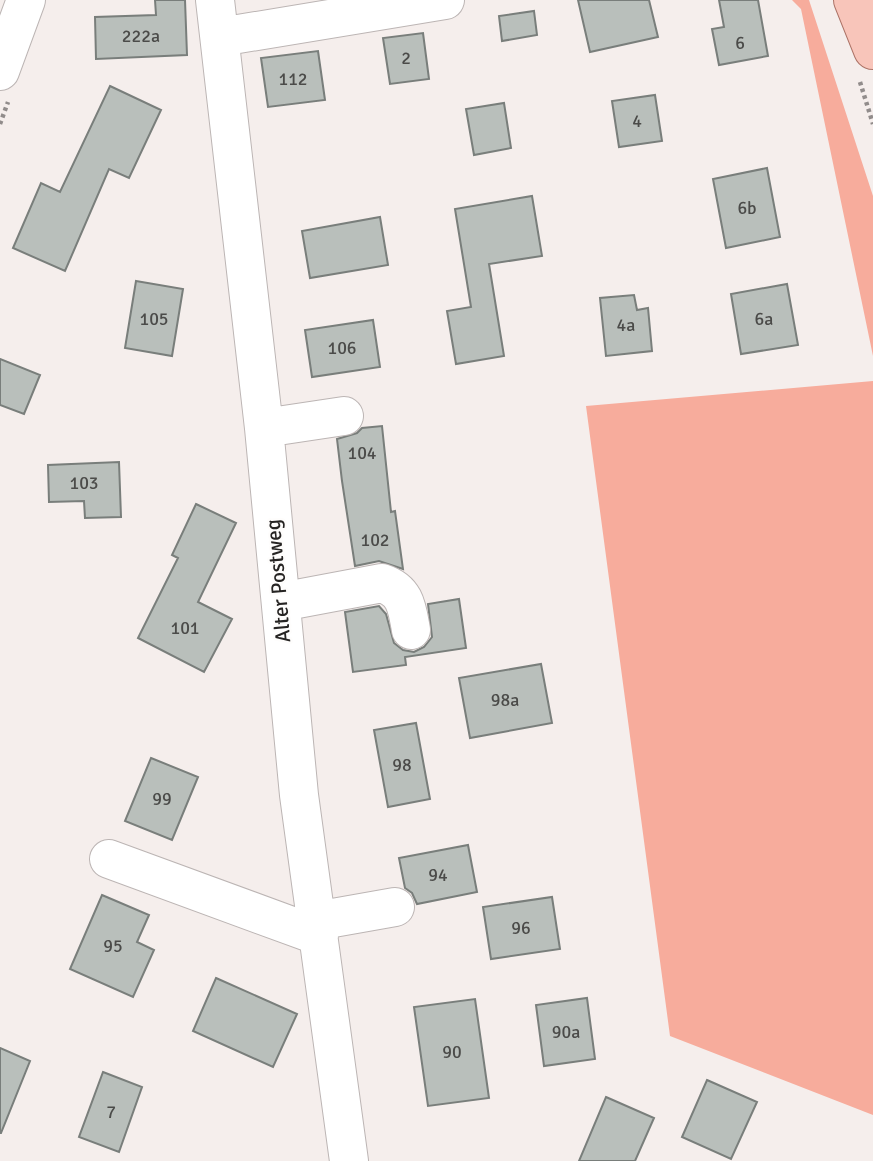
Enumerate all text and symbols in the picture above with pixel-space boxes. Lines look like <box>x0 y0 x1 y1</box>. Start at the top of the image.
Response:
house number: 222a <box>122 25 160 47</box>
house number: 6 <box>735 32 745 54</box>
house number: 2 <box>401 47 411 69</box>
house number: 112 <box>278 68 308 90</box>
house number: 4 <box>632 110 642 132</box>
house number: 6b <box>737 197 757 219</box>
house number: 105 <box>139 308 169 330</box>
house number: 6a <box>755 308 773 330</box>
house number: 4a <box>617 314 635 336</box>
house number: 106 <box>327 337 357 359</box>
house number: 104 <box>347 442 377 464</box>
house number: 103 <box>69 472 99 494</box>
street label: Alter Postweg <box>260 518 296 644</box>
house number: 102 <box>360 529 390 551</box>
house number: 101 <box>170 617 200 639</box>
house number: 98a <box>491 689 519 711</box>
house number: 98 <box>392 754 412 776</box>
house number: 99 <box>152 788 172 810</box>
house number: 94 <box>428 864 448 886</box>
house number: 96 <box>511 917 531 939</box>
house number: 95 <box>103 935 123 957</box>
house number: 90a <box>552 1021 580 1043</box>
house number: 90 <box>442 1041 462 1063</box>
house number: 7 <box>106 1101 116 1123</box>

